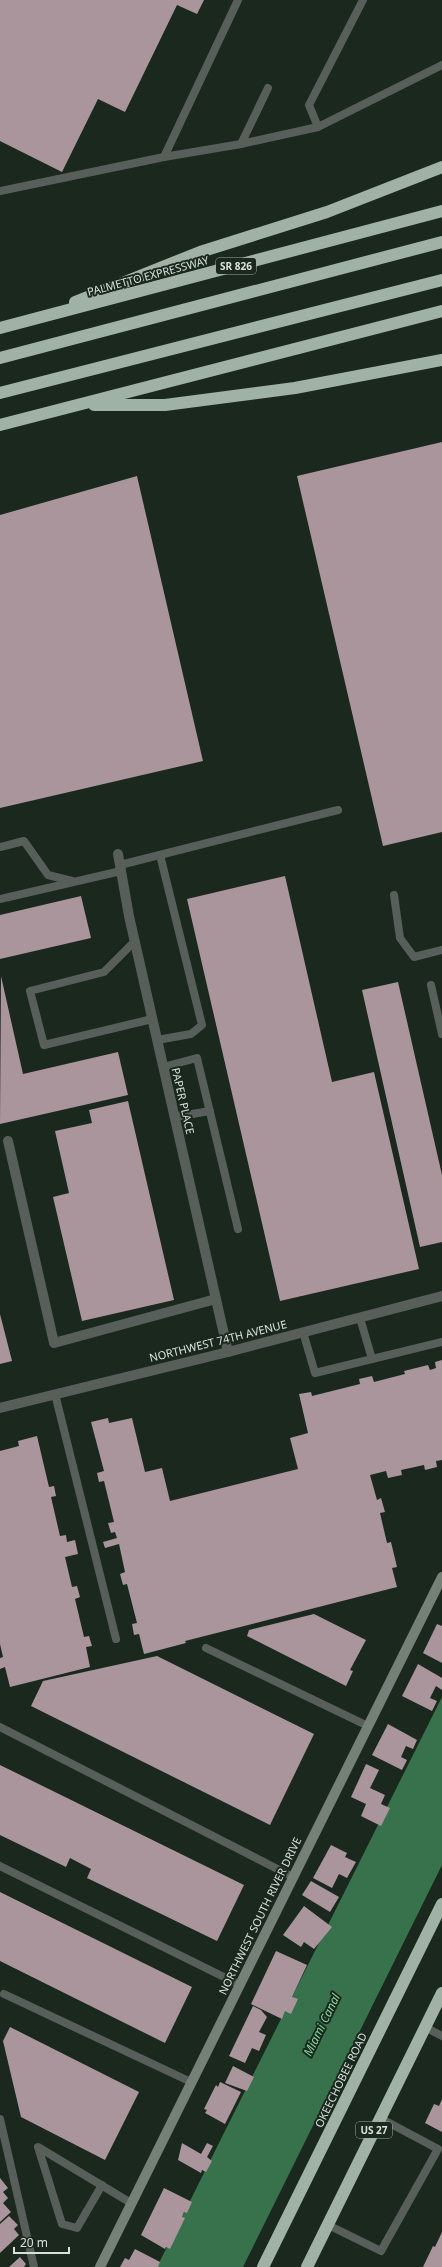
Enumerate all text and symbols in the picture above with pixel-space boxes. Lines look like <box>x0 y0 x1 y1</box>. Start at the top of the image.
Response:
street label: PALMETTO EXPRESSWAY <box>85 252 211 299</box>
road number: SR 826 <box>216 258 256 274</box>
street label: PAPER PLACE <box>169 1066 198 1136</box>
street label: NORTHWEST 74TH AVENUE <box>148 1316 288 1365</box>
street label: NORTHWEST SOUTH RIVER DRIVE <box>215 1835 304 1997</box>
water label: Miami Canal <box>299 1990 344 2059</box>
street label: OKEECHOBEE ROAD <box>311 2030 370 2130</box>
road number: US 27 <box>356 2122 392 2138</box>
scale bar <box>14 2229 69 2255</box>
text: 20 m <box>20 2234 48 2251</box>

